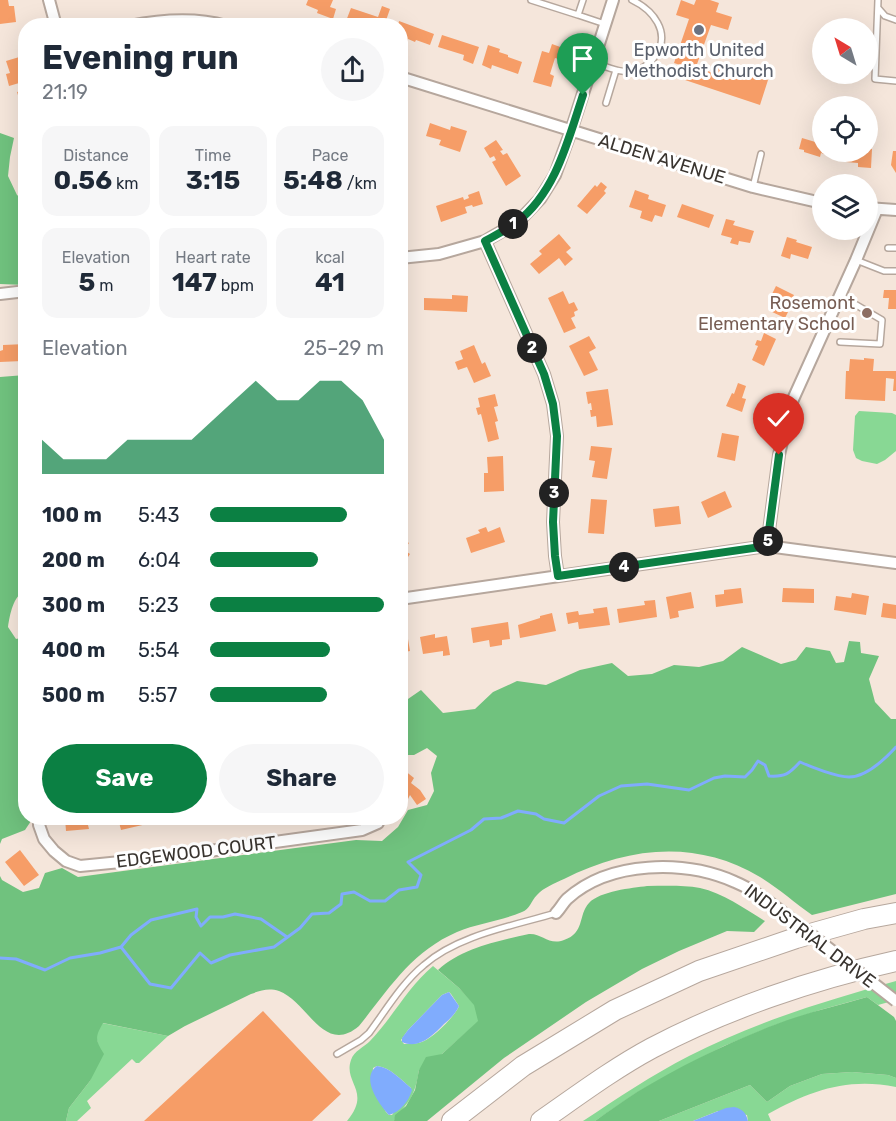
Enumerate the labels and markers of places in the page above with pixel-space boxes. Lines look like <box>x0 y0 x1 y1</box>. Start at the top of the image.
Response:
marker: Epworth United Methodist Church <box>692 23 706 37</box>
pin <box>557 33 608 95</box>
place label: Epworth United Methodist Church <box>624 39 774 82</box>
pin: 1 <box>498 209 528 239</box>
place label: Rosemont Elementary School <box>698 292 855 335</box>
marker: Rosemont Elementary School <box>860 306 874 320</box>
pin: 2 <box>517 333 547 363</box>
pin <box>753 393 804 455</box>
pin: 3 <box>539 478 569 508</box>
pin: 5 <box>753 526 783 556</box>
pin: 4 <box>609 552 639 582</box>

